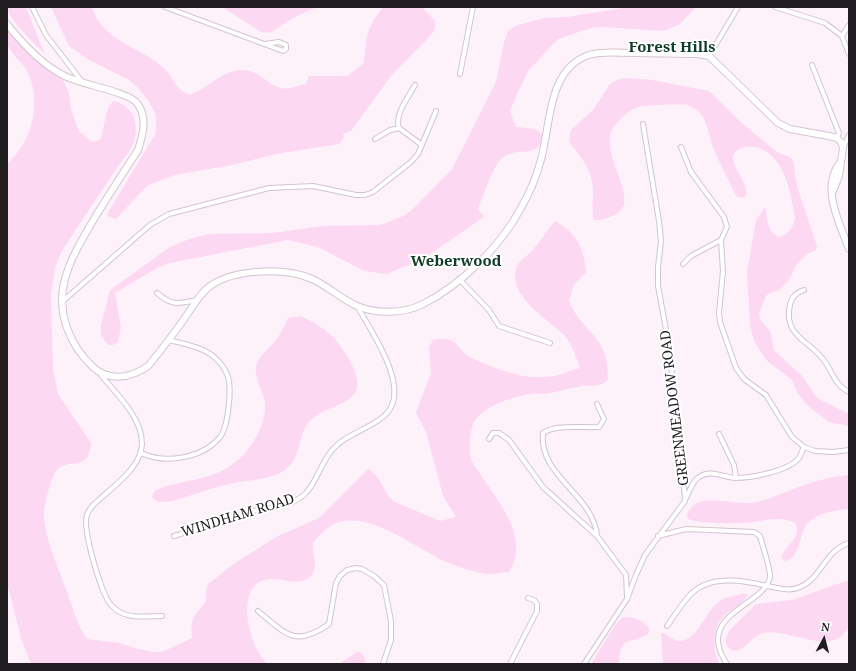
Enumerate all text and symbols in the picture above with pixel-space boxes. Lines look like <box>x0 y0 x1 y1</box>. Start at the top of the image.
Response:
district label: Forest Hills <box>629 39 715 57</box>
district label: Weberwood <box>411 253 501 271</box>
street label: GREENMEADOW ROAD <box>657 329 693 487</box>
street label: WINDHAM ROAD <box>179 491 297 541</box>
north arrow <box>804 619 844 659</box>
text: N <box>820 619 831 635</box>

